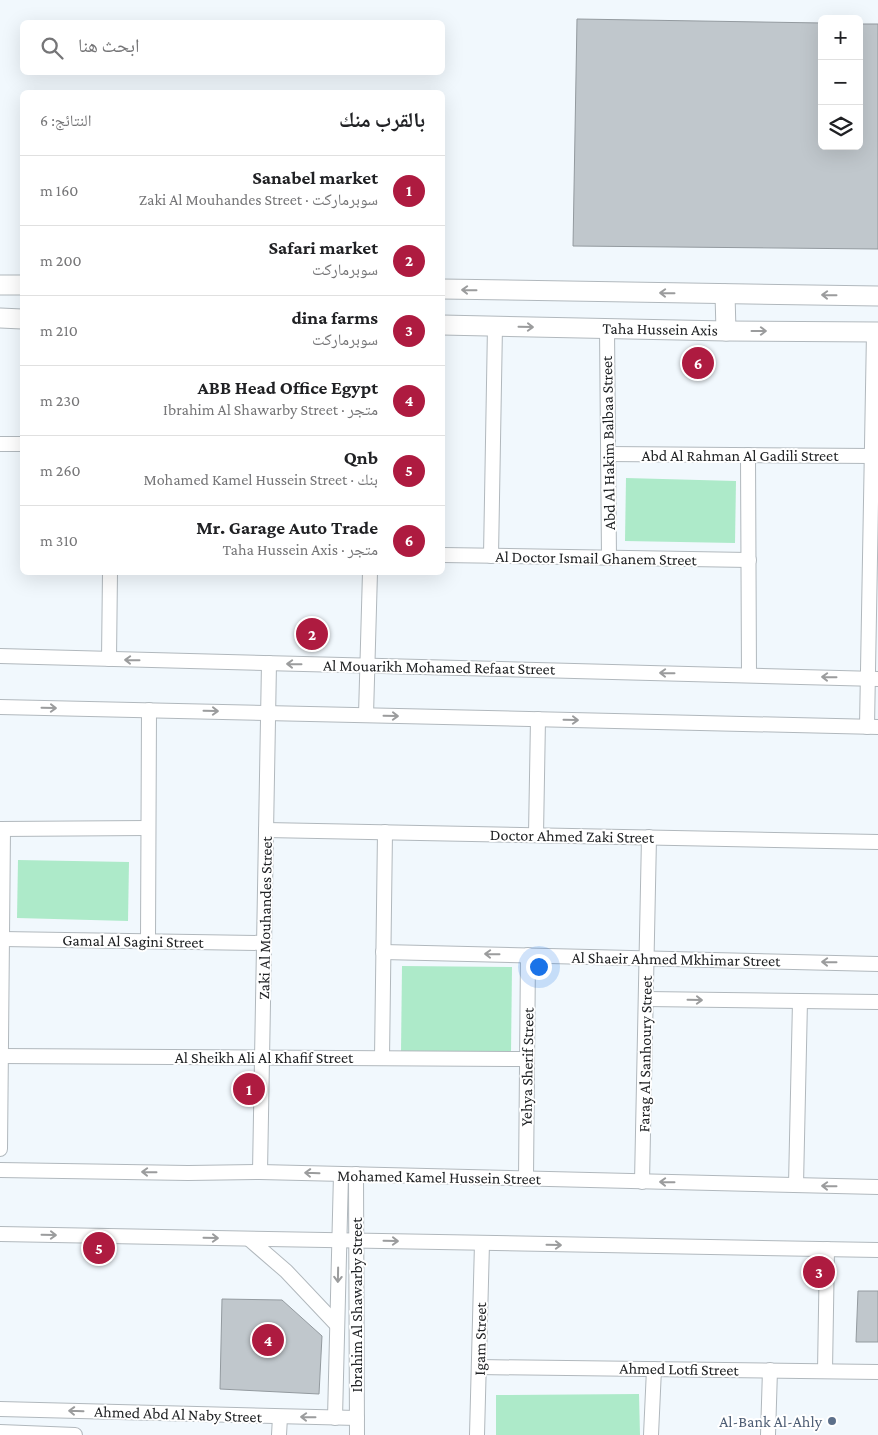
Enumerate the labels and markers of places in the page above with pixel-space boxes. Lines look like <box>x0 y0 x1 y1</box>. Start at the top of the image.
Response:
pin: 6 <box>682 344 714 382</box>
pin: 2 <box>296 615 328 653</box>
pin: 1 <box>233 1070 265 1108</box>
pin: 5 <box>83 1229 115 1267</box>
pin: 3 <box>803 1253 835 1291</box>
pin: 4 <box>252 1321 284 1359</box>
place label: Al-Bank Al-Ahly <box>719 1413 823 1431</box>
marker: Al-Bank Al-Ahly <box>826 1415 838 1427</box>

